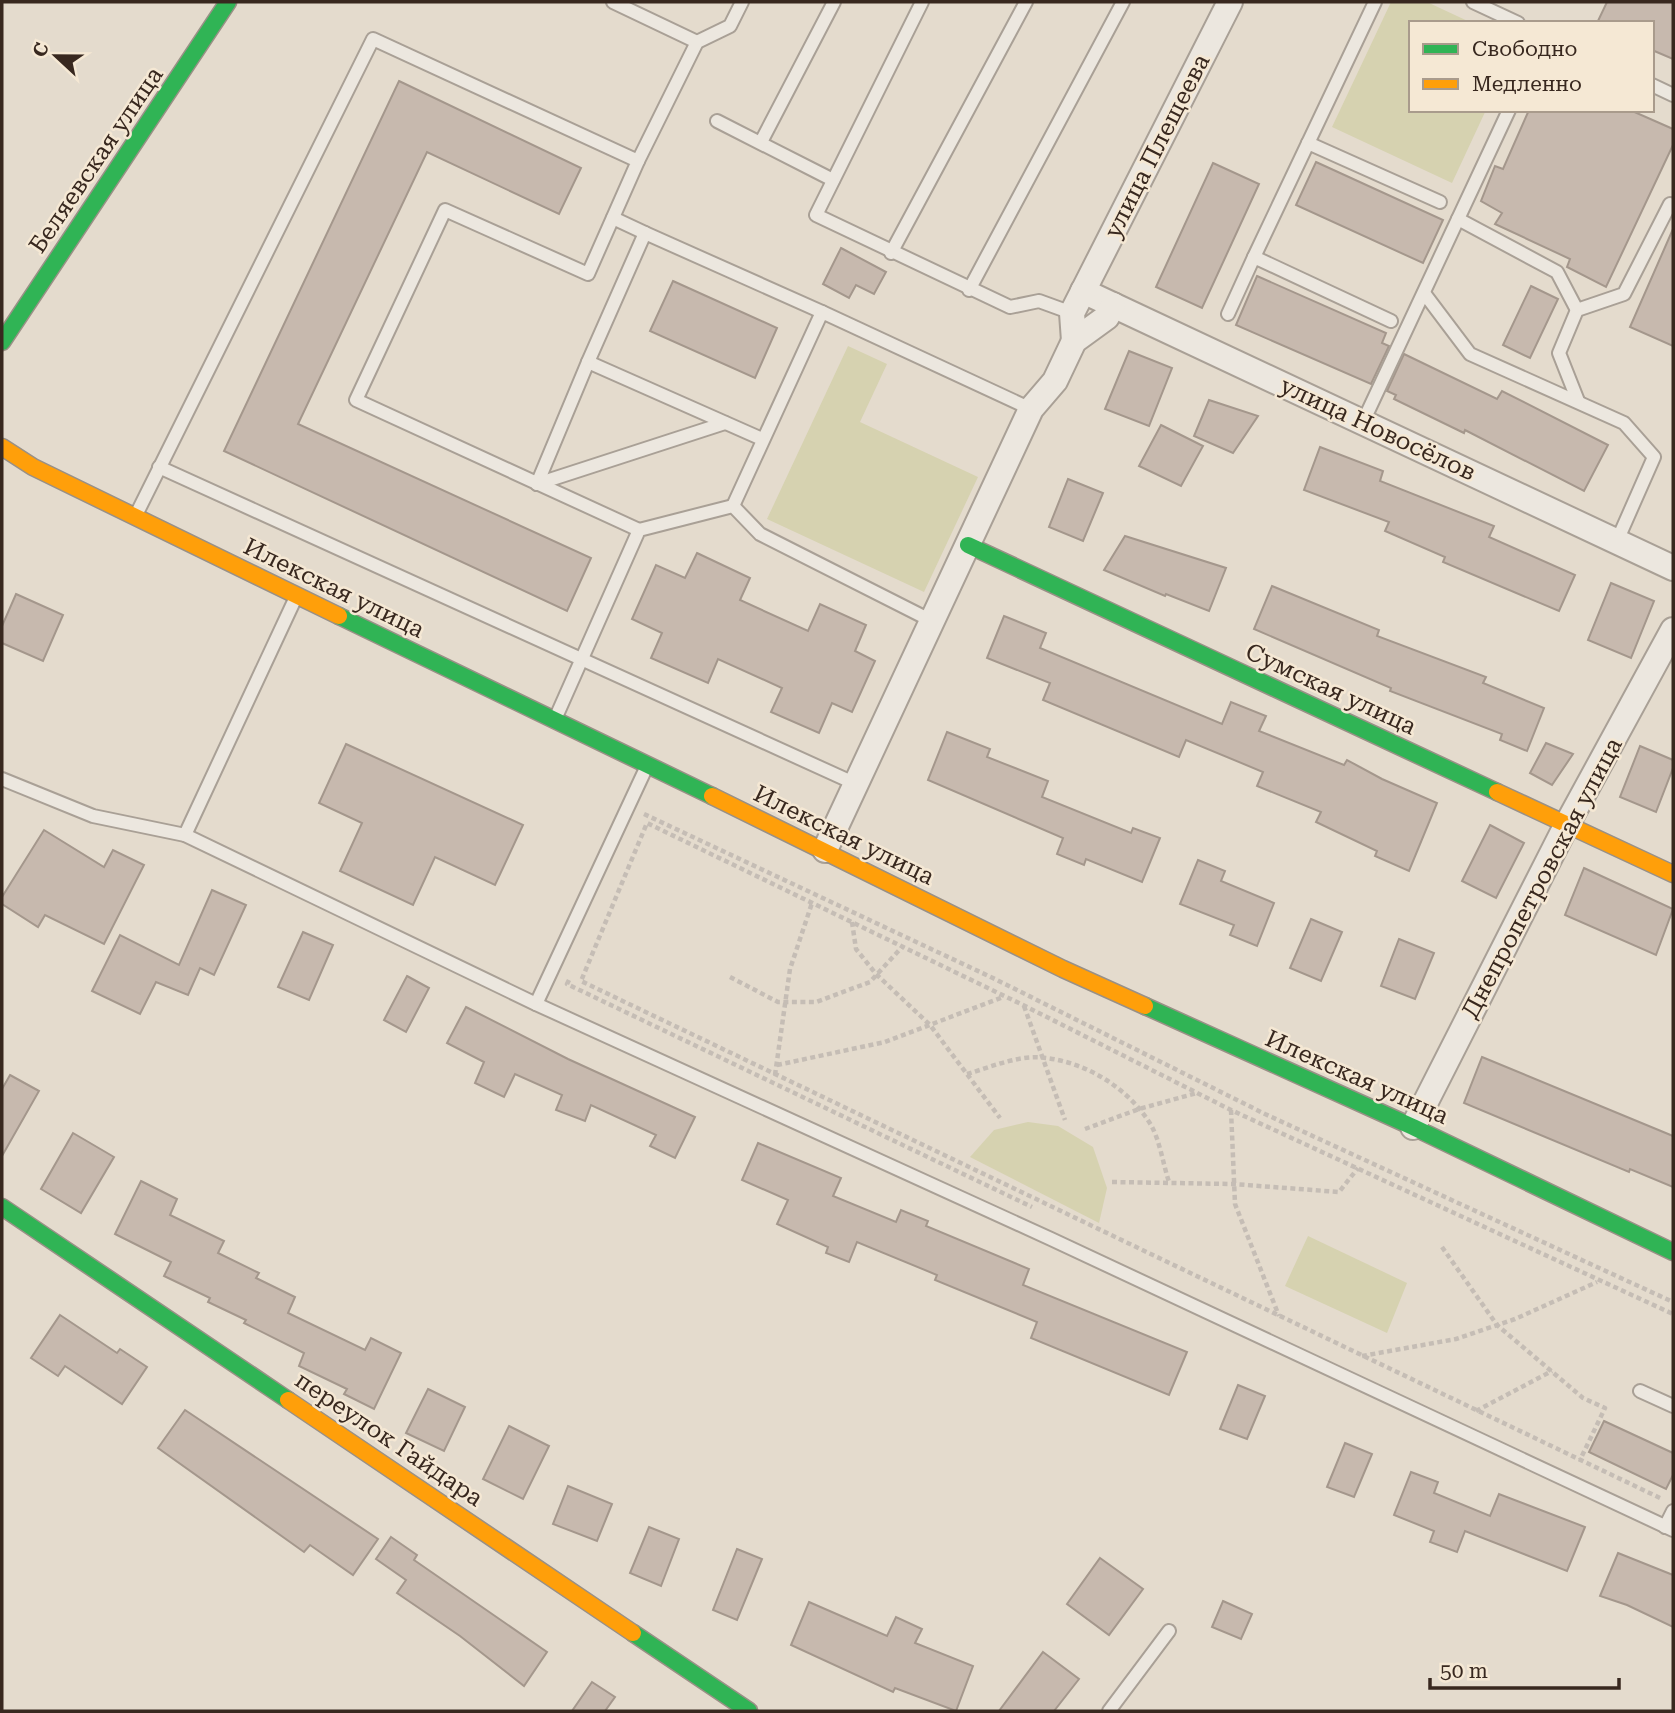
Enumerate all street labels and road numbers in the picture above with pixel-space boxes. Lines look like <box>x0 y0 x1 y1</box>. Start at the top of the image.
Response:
street label: улица Плещеева <box>1099 49 1215 243</box>
street label: Беляевская улица <box>23 62 169 258</box>
street label: улица Новосёлов <box>1276 371 1480 487</box>
street label: Илекская улица <box>239 532 429 644</box>
street label: Сумская улица <box>1241 637 1421 741</box>
street label: Днепропетровская улица <box>1456 733 1628 1023</box>
street label: Илекская улица <box>749 779 939 891</box>
street label: Илекская улица <box>1261 1024 1453 1130</box>
street label: переулок Гайдара <box>290 1366 488 1512</box>

